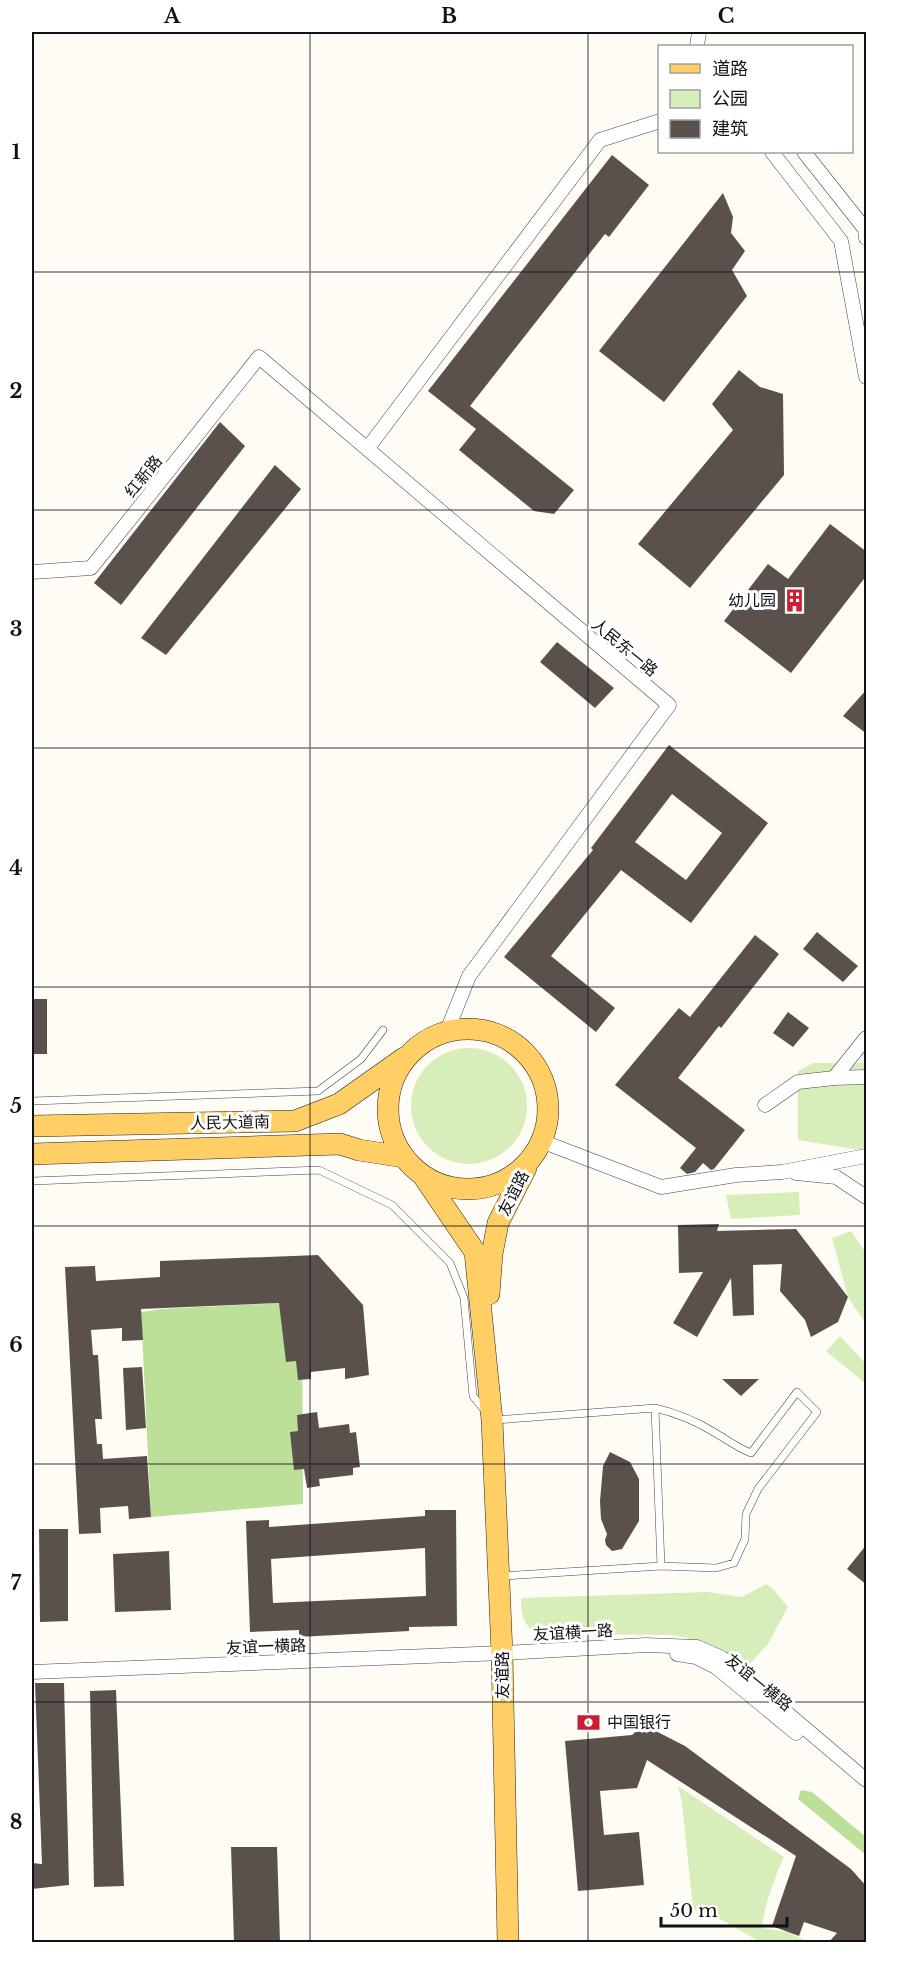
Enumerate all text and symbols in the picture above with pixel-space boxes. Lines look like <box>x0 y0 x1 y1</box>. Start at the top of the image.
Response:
text: A <box>163 4 181 28</box>
text: B <box>441 4 457 28</box>
text: C <box>718 4 734 28</box>
legend <box>658 45 853 153</box>
text: 道路 <box>712 58 748 80</box>
text: 公园 <box>712 88 748 110</box>
text: 建筑 <box>712 118 748 140</box>
text: 1 <box>12 140 21 164</box>
text: 2 <box>9 379 23 403</box>
street label: 红新路 <box>120 451 166 501</box>
building icon: 幼儿园 <box>781 587 807 613</box>
place label: 幼儿园 <box>728 590 776 610</box>
street label: 人民东一路 <box>588 614 662 680</box>
text: 3 <box>10 617 22 641</box>
text: 4 <box>9 856 23 880</box>
text: 5 <box>10 1094 22 1118</box>
street label: 人民大道南 <box>190 1111 270 1133</box>
street label: 友谊路 <box>493 1167 533 1219</box>
text: 6 <box>9 1333 23 1357</box>
text: 7 <box>11 1571 22 1595</box>
street label: 友谊横一路 <box>533 1620 613 1644</box>
street label: 友谊一横路 <box>226 1635 306 1657</box>
street label: 友谊一横路 <box>722 1649 796 1715</box>
street label: 友谊路 <box>492 1651 512 1699</box>
bank icon: 中国银行 <box>576 1709 602 1735</box>
place label: 中国银行 <box>607 1712 671 1732</box>
text: 8 <box>10 1810 22 1834</box>
scale bar <box>661 1890 787 1928</box>
text: 50 m <box>670 1900 718 1922</box>

